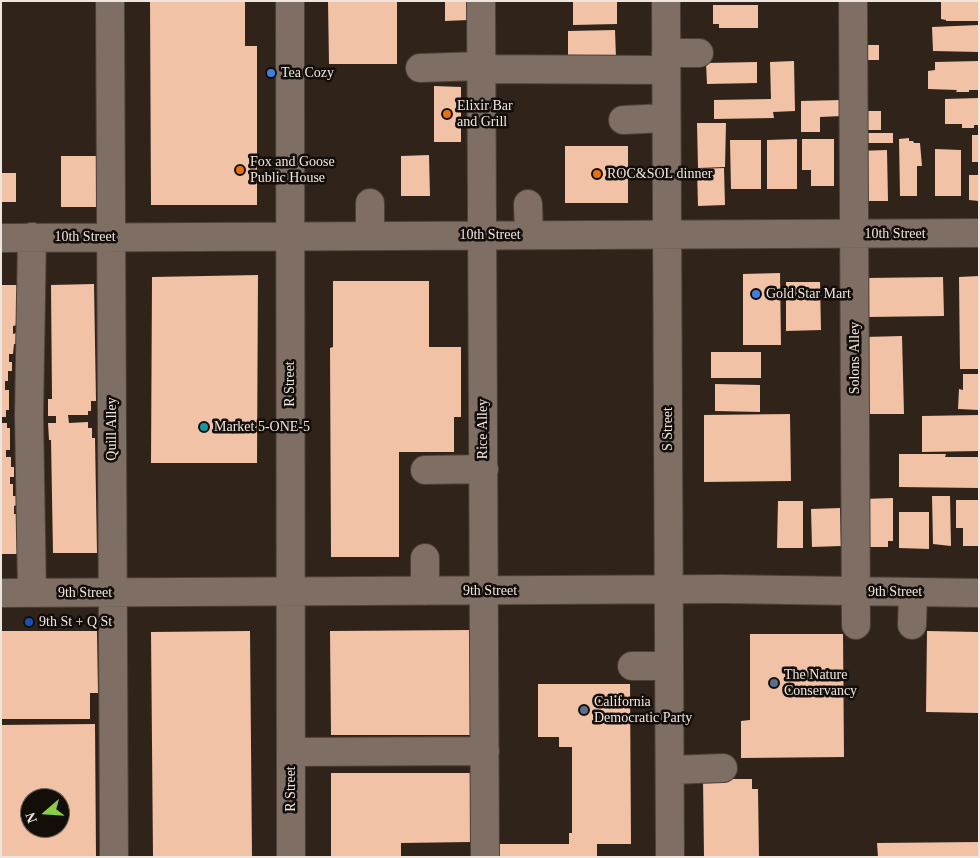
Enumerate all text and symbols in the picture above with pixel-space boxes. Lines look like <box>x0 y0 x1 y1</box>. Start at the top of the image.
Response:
place label: Tea Cozy <box>281 65 334 81</box>
marker: Tea Cozy <box>265 67 277 79</box>
place label: Elixir Bar and Grill <box>457 98 513 130</box>
marker: Elixir Bar and Grill <box>441 108 453 120</box>
place label: Fox and Goose Public House <box>250 154 335 186</box>
marker: Fox and Goose Public House <box>234 164 246 176</box>
place label: ROC&SOL dinner <box>607 166 712 182</box>
marker: ROC&SOL dinner <box>591 168 603 180</box>
street label: 10th Street <box>864 226 926 242</box>
street label: 10th Street <box>459 227 521 243</box>
street label: 10th Street <box>54 229 116 245</box>
place label: Gold Star Mart <box>766 286 851 302</box>
marker: Gold Star Mart <box>750 288 762 300</box>
street label: Solons Alley <box>847 322 863 394</box>
street label: R Street <box>282 361 298 407</box>
street label: Quill Alley <box>104 397 120 461</box>
street label: Rice Alley <box>475 399 491 459</box>
street label: S Street <box>660 407 676 451</box>
place label: Market 5-ONE-5 <box>214 419 310 435</box>
marker: Market 5-ONE-5 <box>198 421 210 433</box>
street label: 9th Street <box>463 583 517 599</box>
street label: 9th Street <box>868 584 922 600</box>
street label: 9th Street <box>58 585 112 601</box>
place label: 9th St + Q St <box>39 614 112 630</box>
marker: 9th St + Q St <box>23 616 35 628</box>
place label: The Nature Conservancy <box>784 667 857 700</box>
marker: The Nature Conservancy <box>768 677 780 689</box>
place label: California Democratic Party <box>594 694 692 726</box>
marker: California Democratic Party <box>578 704 590 716</box>
street label: R Street <box>283 766 299 812</box>
north arrow <box>20 788 70 838</box>
text: N <box>23 810 40 825</box>

